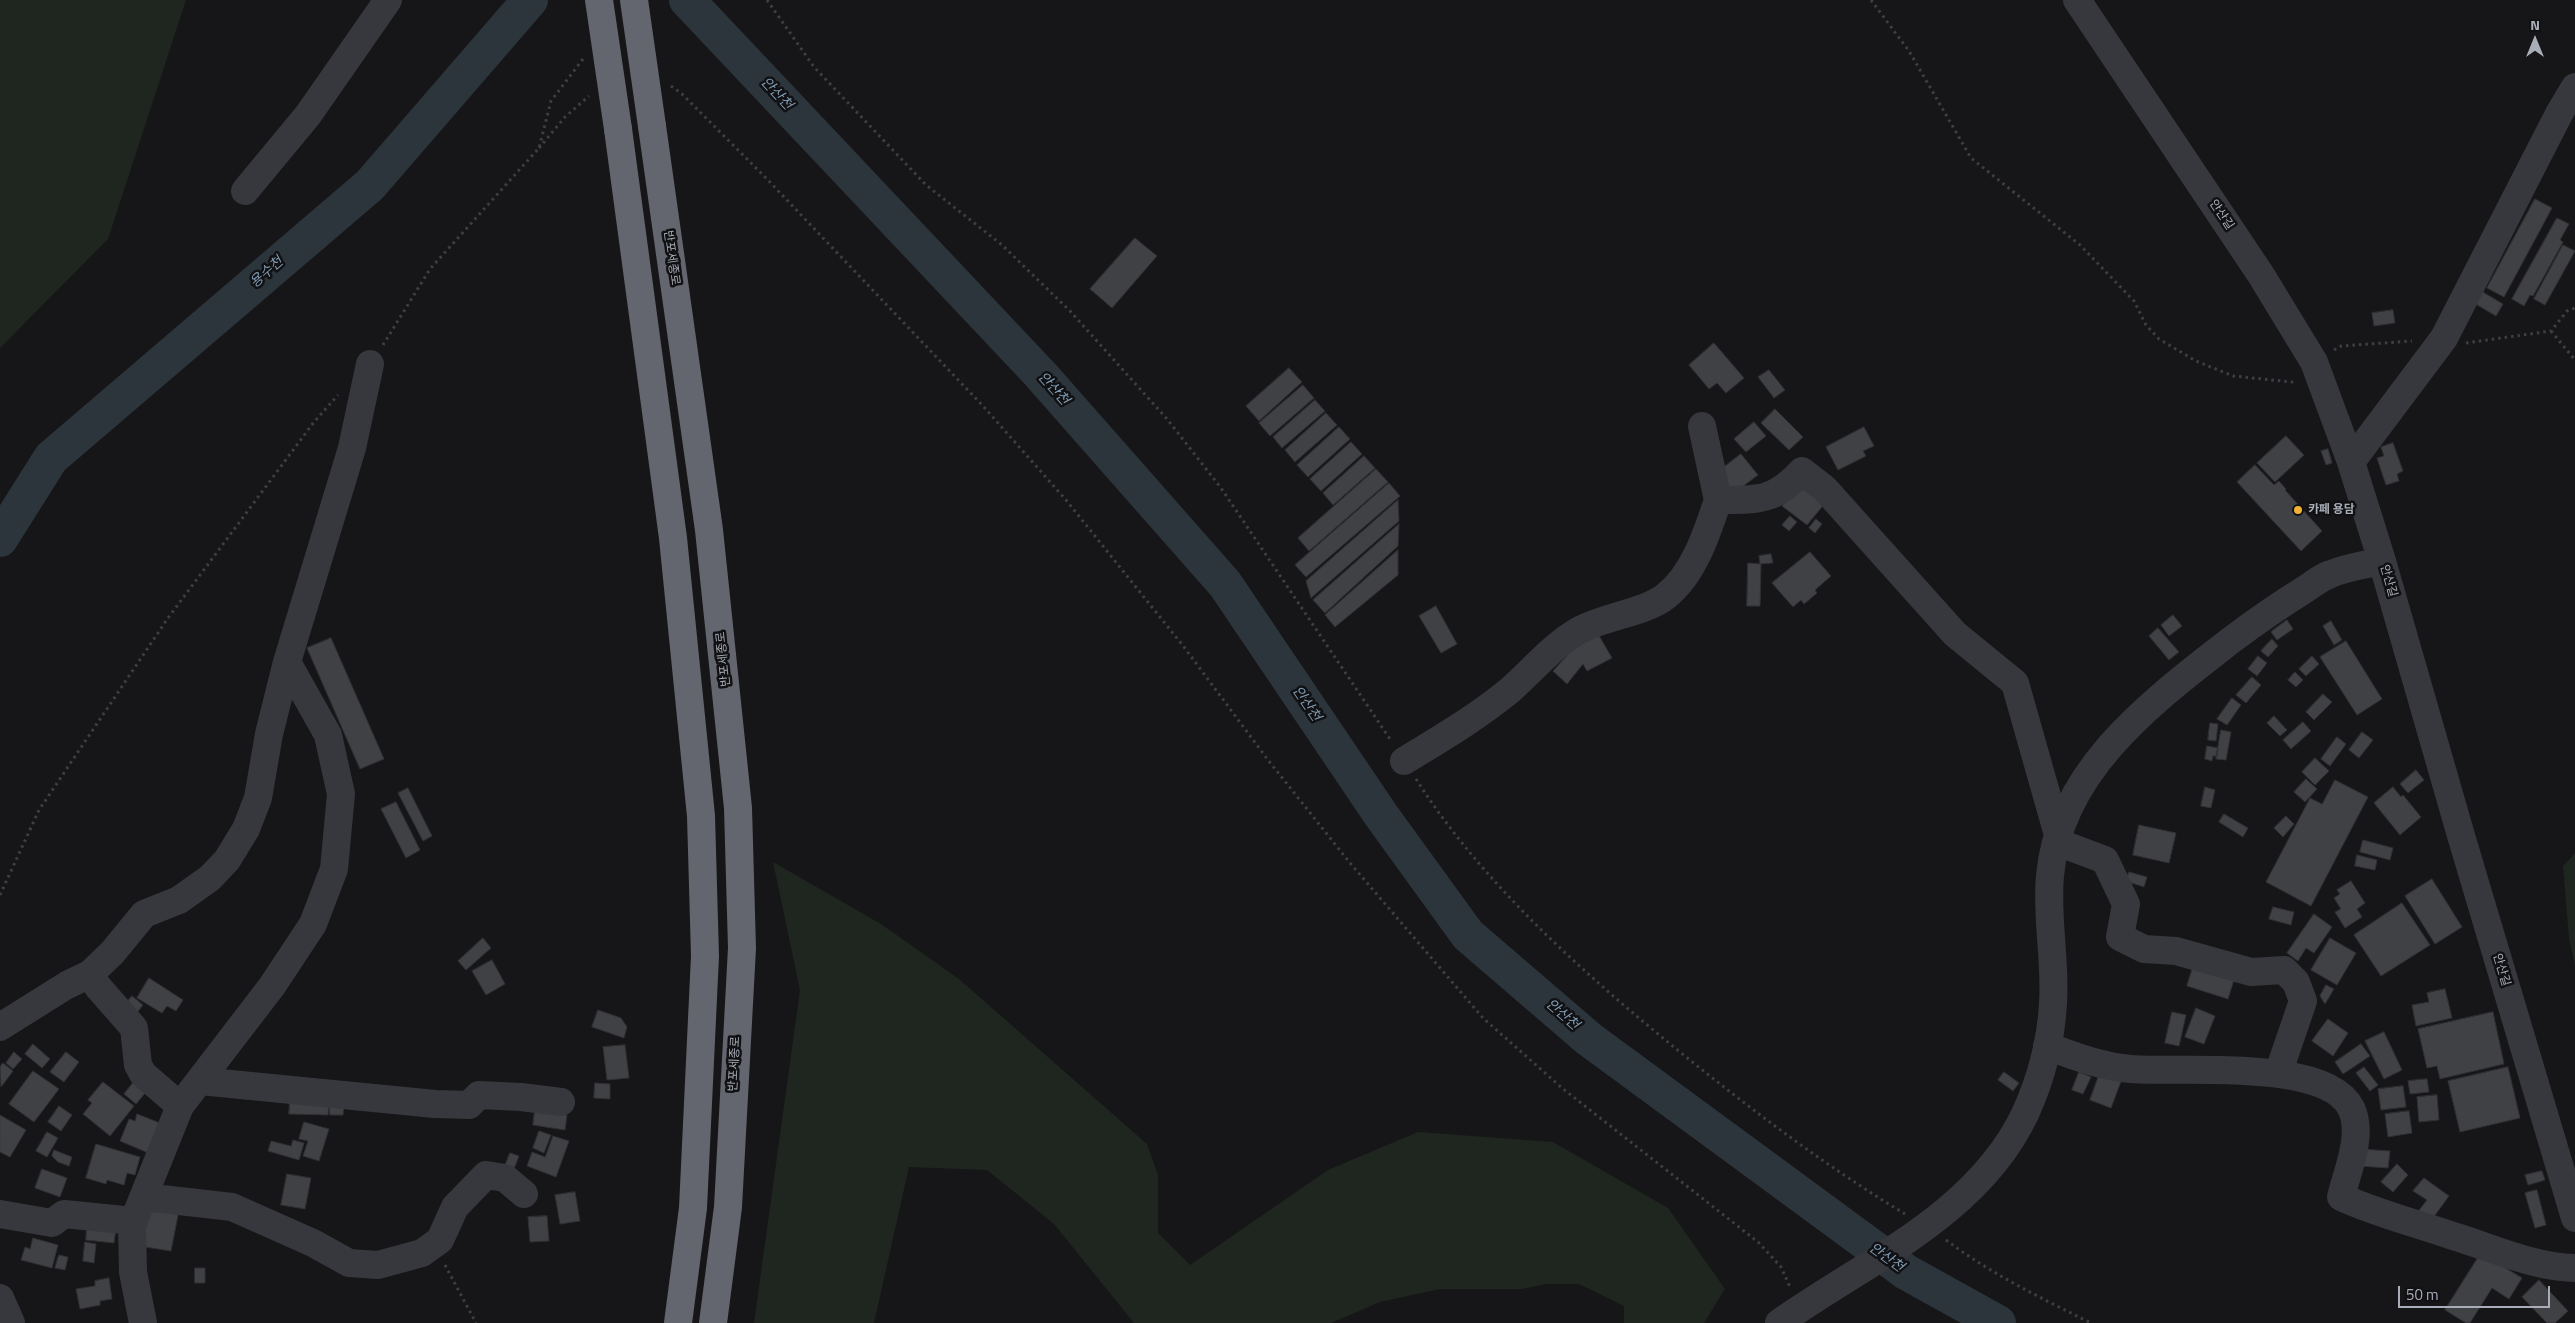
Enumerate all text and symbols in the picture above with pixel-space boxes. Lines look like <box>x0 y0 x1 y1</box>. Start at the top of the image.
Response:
text: N <box>2530 14 2540 35</box>
north arrow <box>2510 15 2560 65</box>
water label: 안산천 <box>757 74 795 114</box>
street label: 안산길 <box>2206 197 2236 233</box>
street label: 반포세종로 <box>660 230 682 286</box>
water label: 용수천 <box>247 254 287 292</box>
water label: 안산천 <box>1034 369 1072 409</box>
place label: 카페 용담 <box>2308 503 2355 517</box>
marker: 카페 용담 <box>2292 504 2304 516</box>
street label: 안산길 <box>2377 563 2399 599</box>
street label: 반포세종로 <box>714 631 734 687</box>
water label: 안산천 <box>1288 683 1324 725</box>
street label: 안산길 <box>2489 952 2513 988</box>
water label: 안산천 <box>1542 996 1582 1034</box>
street label: 반포세종로 <box>726 1036 744 1092</box>
water label: 안산천 <box>1865 1240 1907 1276</box>
scale bar <box>2400 1276 2552 1308</box>
text: 50 m <box>2406 1283 2439 1306</box>

